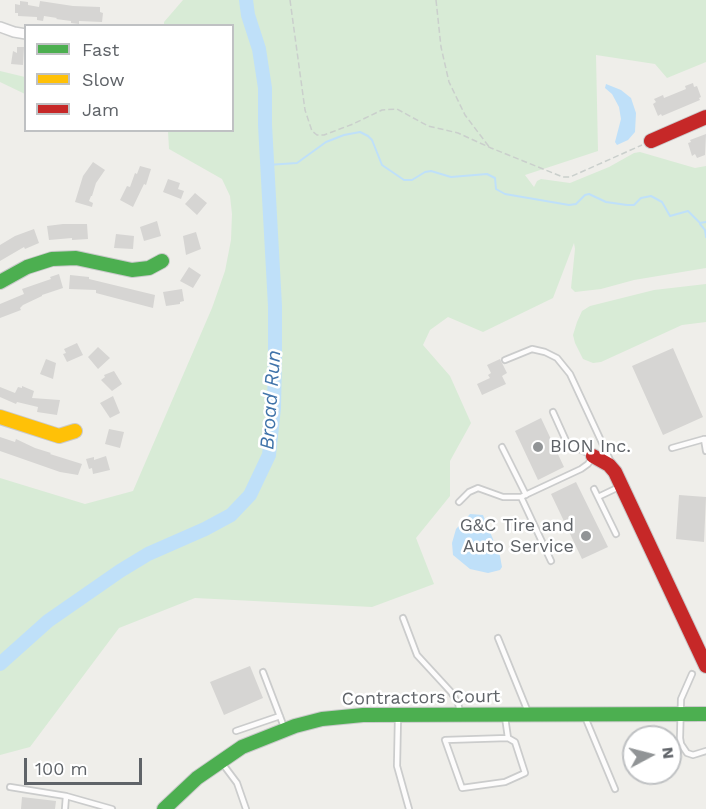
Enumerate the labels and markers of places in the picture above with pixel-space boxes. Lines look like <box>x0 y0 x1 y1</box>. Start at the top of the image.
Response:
place label: BION Inc. <box>550 436 631 458</box>
marker: BION Inc. <box>531 440 545 454</box>
place label: G&C Tire and Auto Service <box>460 515 574 558</box>
marker: G&C Tire and Auto Service <box>579 529 593 543</box>

